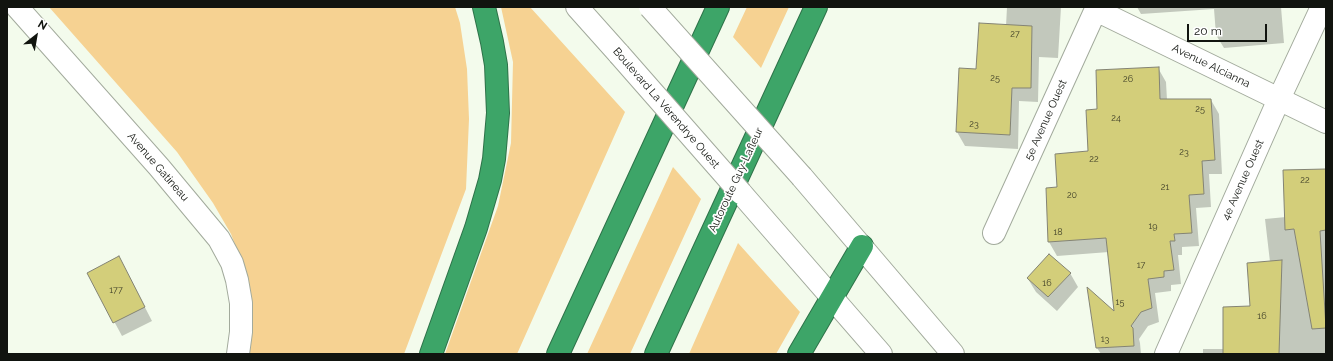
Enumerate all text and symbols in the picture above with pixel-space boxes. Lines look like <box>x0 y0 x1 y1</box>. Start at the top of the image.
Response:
north arrow <box>16 16 56 56</box>
scale bar <box>1189 16 1269 42</box>
text: N <box>35 18 49 33</box>
text: 20 m <box>1194 24 1222 38</box>
house number: 27 <box>1010 29 1020 39</box>
street label: Avenue Alcianna <box>1170 41 1252 91</box>
street label: Boulevard La Vérendrye Ouest <box>610 45 722 171</box>
house number: 25 <box>990 73 1000 83</box>
house number: 26 <box>1123 74 1133 84</box>
street label: 5e Avenue Ouest <box>1022 78 1070 162</box>
house number: 25 <box>1195 104 1205 114</box>
house number: 24 <box>1111 113 1121 123</box>
house number: 23 <box>969 119 979 129</box>
street label: Autoroute Guy-Lafleur <box>706 126 766 234</box>
street label: Avenue Gatineau <box>125 130 191 204</box>
street label: 4e Avenue Ouest <box>1219 138 1267 222</box>
house number: 23 <box>1179 147 1189 157</box>
house number: 22 <box>1089 154 1099 164</box>
house number: 22 <box>1300 175 1310 185</box>
house number: 21 <box>1161 182 1169 192</box>
house number: 20 <box>1067 190 1077 200</box>
house number: 19 <box>1148 221 1158 231</box>
house number: 18 <box>1053 227 1063 237</box>
house number: 17 <box>1137 260 1145 270</box>
house number: 16 <box>1042 278 1052 288</box>
house number: 177 <box>109 285 123 295</box>
house number: 15 <box>1116 297 1124 307</box>
house number: 16 <box>1257 311 1267 321</box>
house number: 13 <box>1101 334 1109 344</box>

